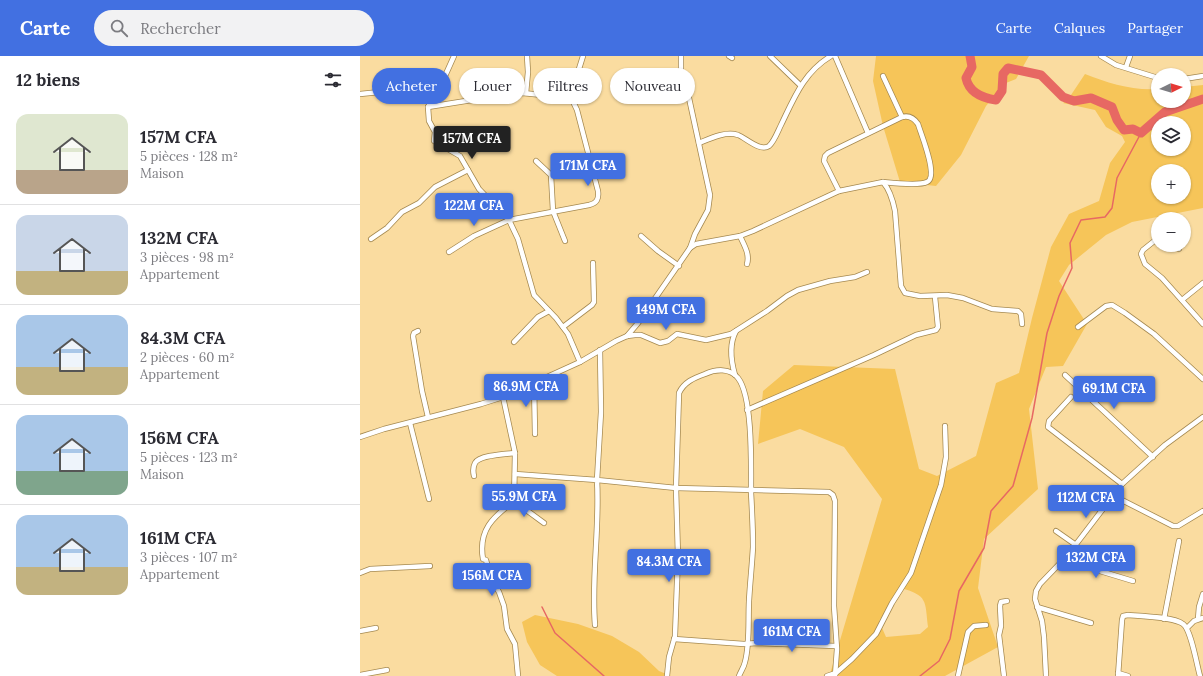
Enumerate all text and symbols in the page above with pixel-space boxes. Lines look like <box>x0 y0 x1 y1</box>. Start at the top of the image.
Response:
search box <box>94 10 374 46</box>
text: Carte <box>20 16 70 40</box>
icon: search <box>108 17 130 39</box>
text: Rechercher <box>140 19 221 38</box>
text: Carte <box>996 19 1032 37</box>
text: Calques <box>1054 19 1105 37</box>
text: Partager <box>1127 19 1183 37</box>
chip: Acheter <box>372 68 451 104</box>
chip: Louer <box>459 68 525 104</box>
chip: Filtres <box>533 68 602 104</box>
chip: Nouveau <box>610 68 695 104</box>
north arrow <box>1151 68 1191 108</box>
map controls <box>1151 68 1191 252</box>
text: 12 biens <box>16 69 80 91</box>
icon: filters <box>322 69 344 91</box>
button: layers <box>1151 116 1191 156</box>
text: 157M CFA <box>140 126 217 148</box>
pin: 157M CFA <box>431 126 513 160</box>
icon: home <box>48 130 96 178</box>
text: 157M CFA <box>443 130 501 147</box>
text: 5 pièces · 128 m² <box>140 148 238 165</box>
pin: 171M CFA <box>547 153 629 187</box>
text: 171M CFA <box>559 157 617 174</box>
button: + <box>1151 164 1191 204</box>
text: Maison <box>140 165 184 182</box>
pin: 122M CFA <box>433 193 515 227</box>
text: 122M CFA <box>444 197 504 214</box>
button: − <box>1151 212 1191 252</box>
text: 132M CFA <box>140 227 218 249</box>
icon: home <box>48 231 96 279</box>
text: 3 pièces · 98 m² <box>140 249 234 266</box>
text: Appartement <box>140 266 220 283</box>
pin: 149M CFA <box>625 297 707 331</box>
text: 149M CFA <box>636 301 696 318</box>
text: 84.3M CFA <box>140 327 225 349</box>
icon: home <box>48 331 96 379</box>
text: 2 pièces · 60 m² <box>140 349 234 366</box>
text: Appartement <box>140 366 220 383</box>
pin: 86.9M CFA <box>480 374 572 408</box>
pin: 69.1M CFA <box>1068 376 1160 410</box>
text: 86.9M CFA <box>493 378 559 395</box>
text: 69.1M CFA <box>1082 380 1146 397</box>
text: 156M CFA <box>140 427 219 449</box>
icon: home <box>48 431 96 479</box>
text: 5 pièces · 123 m² <box>140 449 238 466</box>
text: Maison <box>140 466 184 483</box>
pin: 55.9M CFA <box>478 484 570 518</box>
pin: 112M CFA <box>1045 485 1127 519</box>
text: 55.9M CFA <box>491 488 557 505</box>
text: 112M CFA <box>1057 489 1115 506</box>
text: 161M CFA <box>140 527 216 549</box>
icon: home <box>48 531 96 579</box>
pin: 132M CFA <box>1055 545 1137 579</box>
text: 3 pièces · 107 m² <box>140 549 238 566</box>
pin: 84.3M CFA <box>623 549 715 583</box>
text: 132M CFA <box>1066 549 1126 566</box>
text: 84.3M CFA <box>636 553 702 570</box>
pin: 156M CFA <box>451 563 533 597</box>
text: Appartement <box>140 566 220 583</box>
text: 156M CFA <box>462 567 522 584</box>
pin: 161M CFA <box>751 619 833 653</box>
text: 161M CFA <box>763 623 821 640</box>

